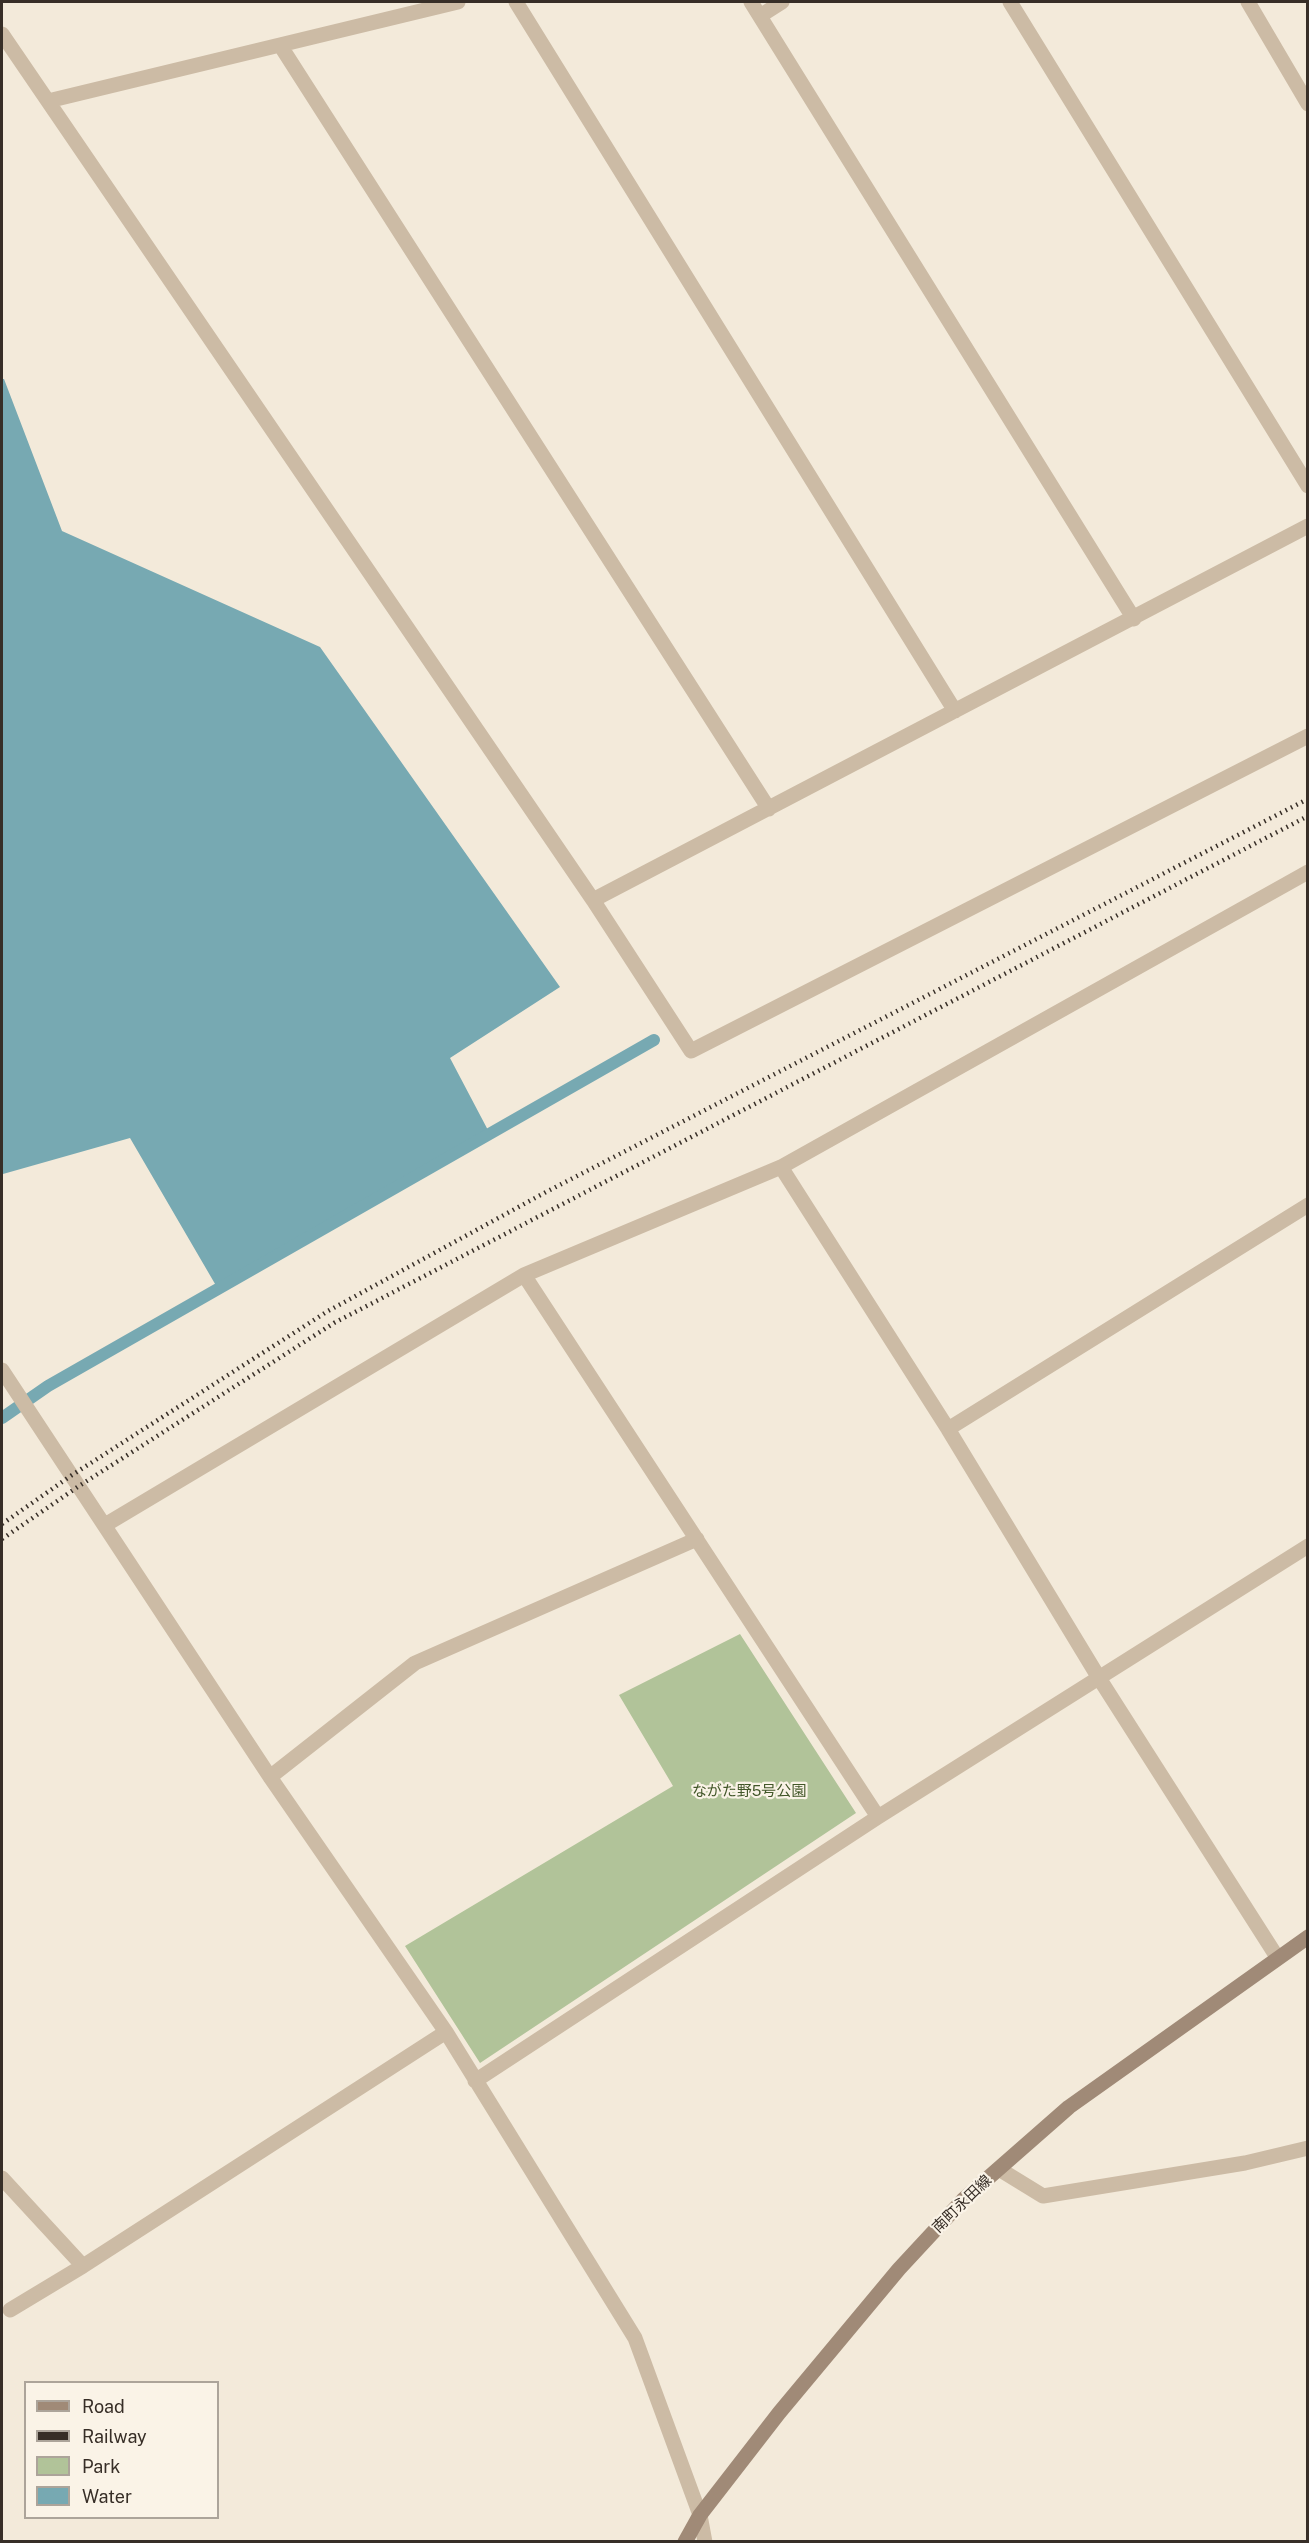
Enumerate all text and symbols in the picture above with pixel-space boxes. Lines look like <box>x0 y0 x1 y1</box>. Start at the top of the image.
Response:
park label: ながた野5号公園 <box>692 1782 806 1800</box>
street label: 南町永田線 <box>929 2171 995 2237</box>
legend <box>24 2381 219 2519</box>
text: Road <box>82 2396 125 2417</box>
text: Railway <box>82 2426 147 2447</box>
text: Park <box>82 2456 120 2477</box>
text: Water <box>82 2486 132 2507</box>

